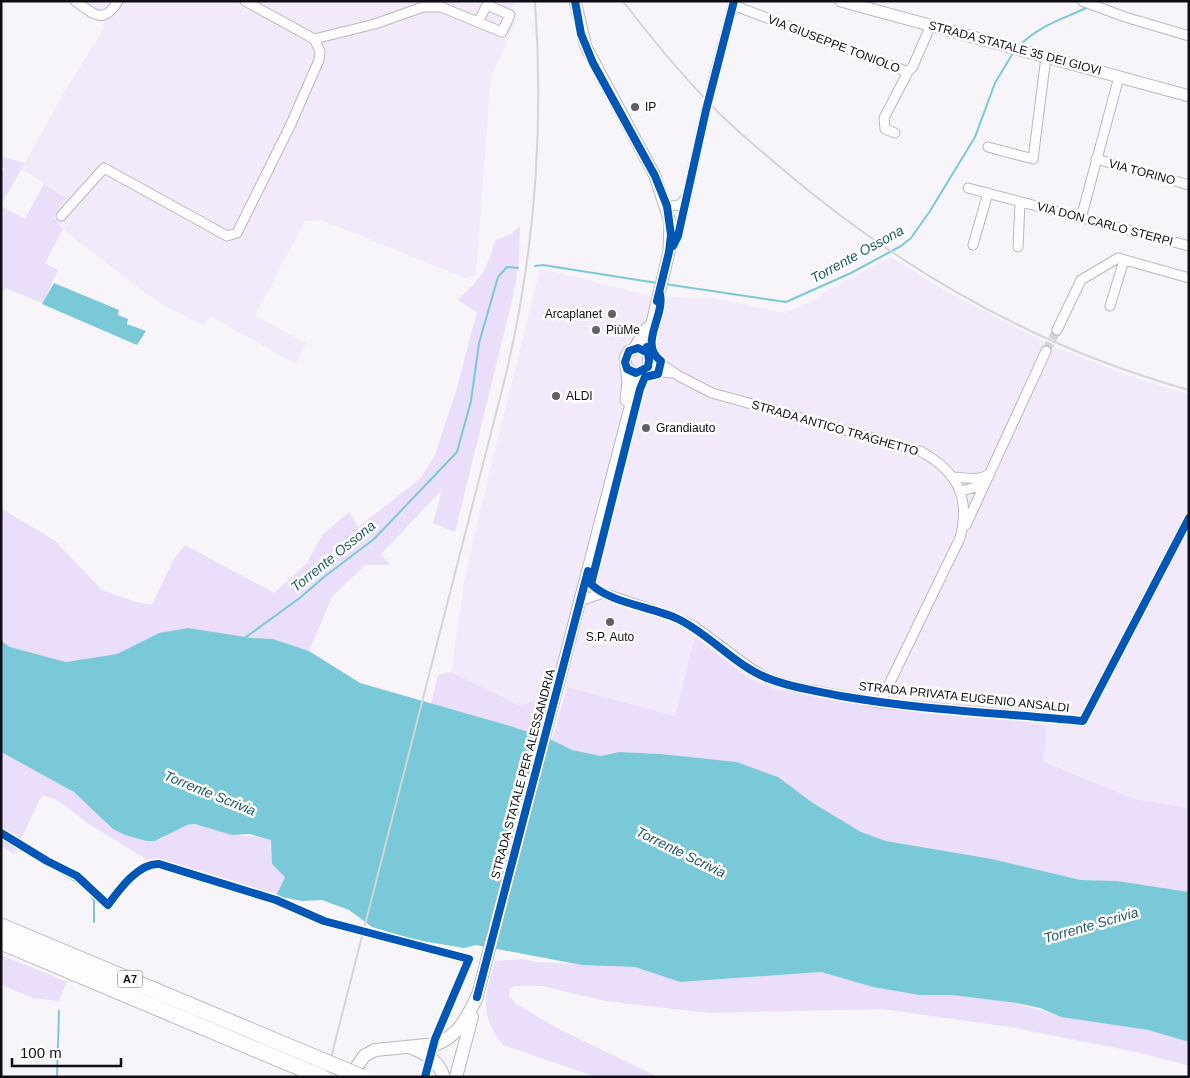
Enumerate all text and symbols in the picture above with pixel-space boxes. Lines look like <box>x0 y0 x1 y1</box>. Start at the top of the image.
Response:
street label: VIA GIUSEPPE TONIOLO <box>766 12 902 76</box>
street label: STRADA STATALE 35 DEI GIOVI <box>927 18 1103 78</box>
place label: IP <box>645 100 656 114</box>
marker: IP <box>629 101 641 113</box>
street label: VIA TORINO <box>1107 156 1177 188</box>
street label: VIA DON CARLO STERPI <box>1036 199 1174 249</box>
water label: Torrente Ossona <box>808 222 906 286</box>
place label: Arcaplanet <box>545 307 603 321</box>
marker: Arcaplanet <box>606 308 618 320</box>
place label: PiùMe <box>606 323 640 337</box>
marker: PiùMe <box>590 324 602 336</box>
place label: ALDI <box>566 389 593 403</box>
marker: ALDI <box>550 390 562 402</box>
street label: STRADA ANTICO TRAGHETTO <box>750 397 920 459</box>
place label: Grandiauto <box>656 421 716 435</box>
marker: Grandiauto <box>640 422 652 434</box>
water label: Torrente Ossona <box>288 517 379 595</box>
marker: S.P. Auto <box>604 616 616 628</box>
place label: S.P. Auto <box>586 630 635 644</box>
street label: STRADA STATALE PER ALESSANDRIA <box>488 668 558 880</box>
street label: STRADA PRIVATA EUGENIO ANSALDI <box>858 679 1070 715</box>
water label: Torrente Scrivia <box>162 767 258 819</box>
water label: Torrente Scrivia <box>634 823 729 881</box>
water label: Torrente Scrivia <box>1042 904 1140 946</box>
road number: A7 <box>118 971 142 988</box>
scale bar <box>12 1036 121 1068</box>
text: 100 m <box>20 1044 62 1061</box>

